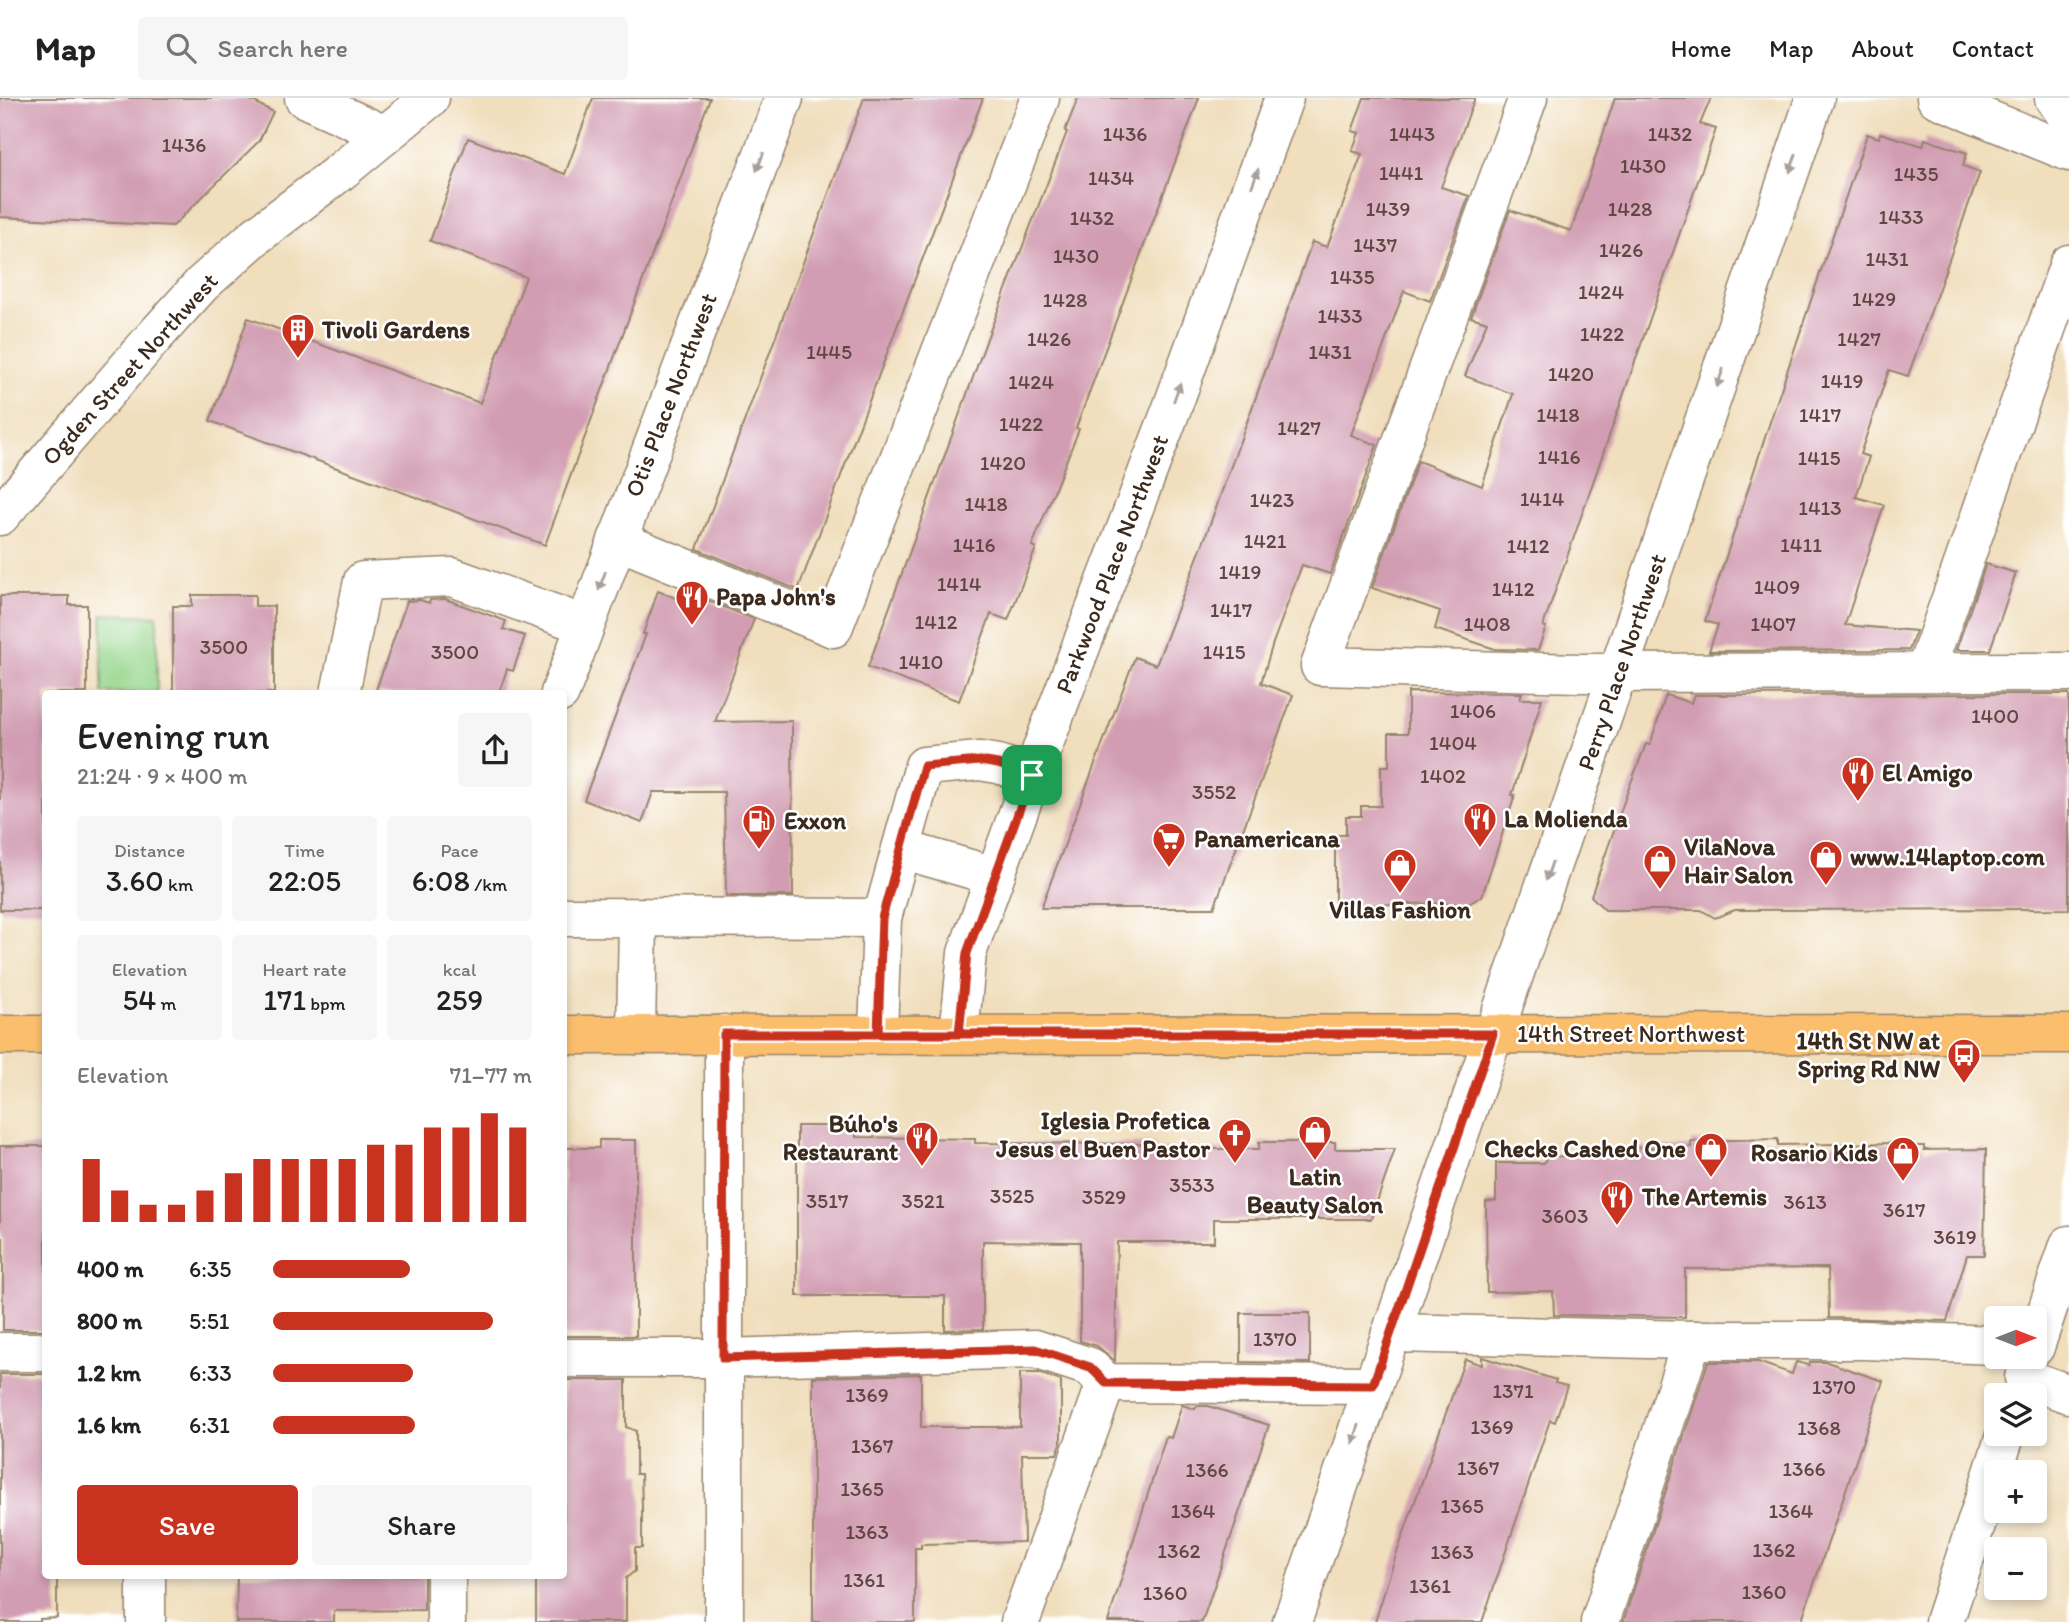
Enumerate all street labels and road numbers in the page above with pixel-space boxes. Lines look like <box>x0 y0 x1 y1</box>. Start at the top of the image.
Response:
street label: Ogden Street Northwest <box>35 266 224 471</box>
street label: Otis Place Northwest <box>618 289 723 501</box>
street label: Parkwood Place Northwest <box>1049 430 1174 697</box>
street label: Perry Place Northwest <box>1571 550 1672 774</box>
street label: 14th Street Northwest <box>1517 1019 1745 1048</box>

